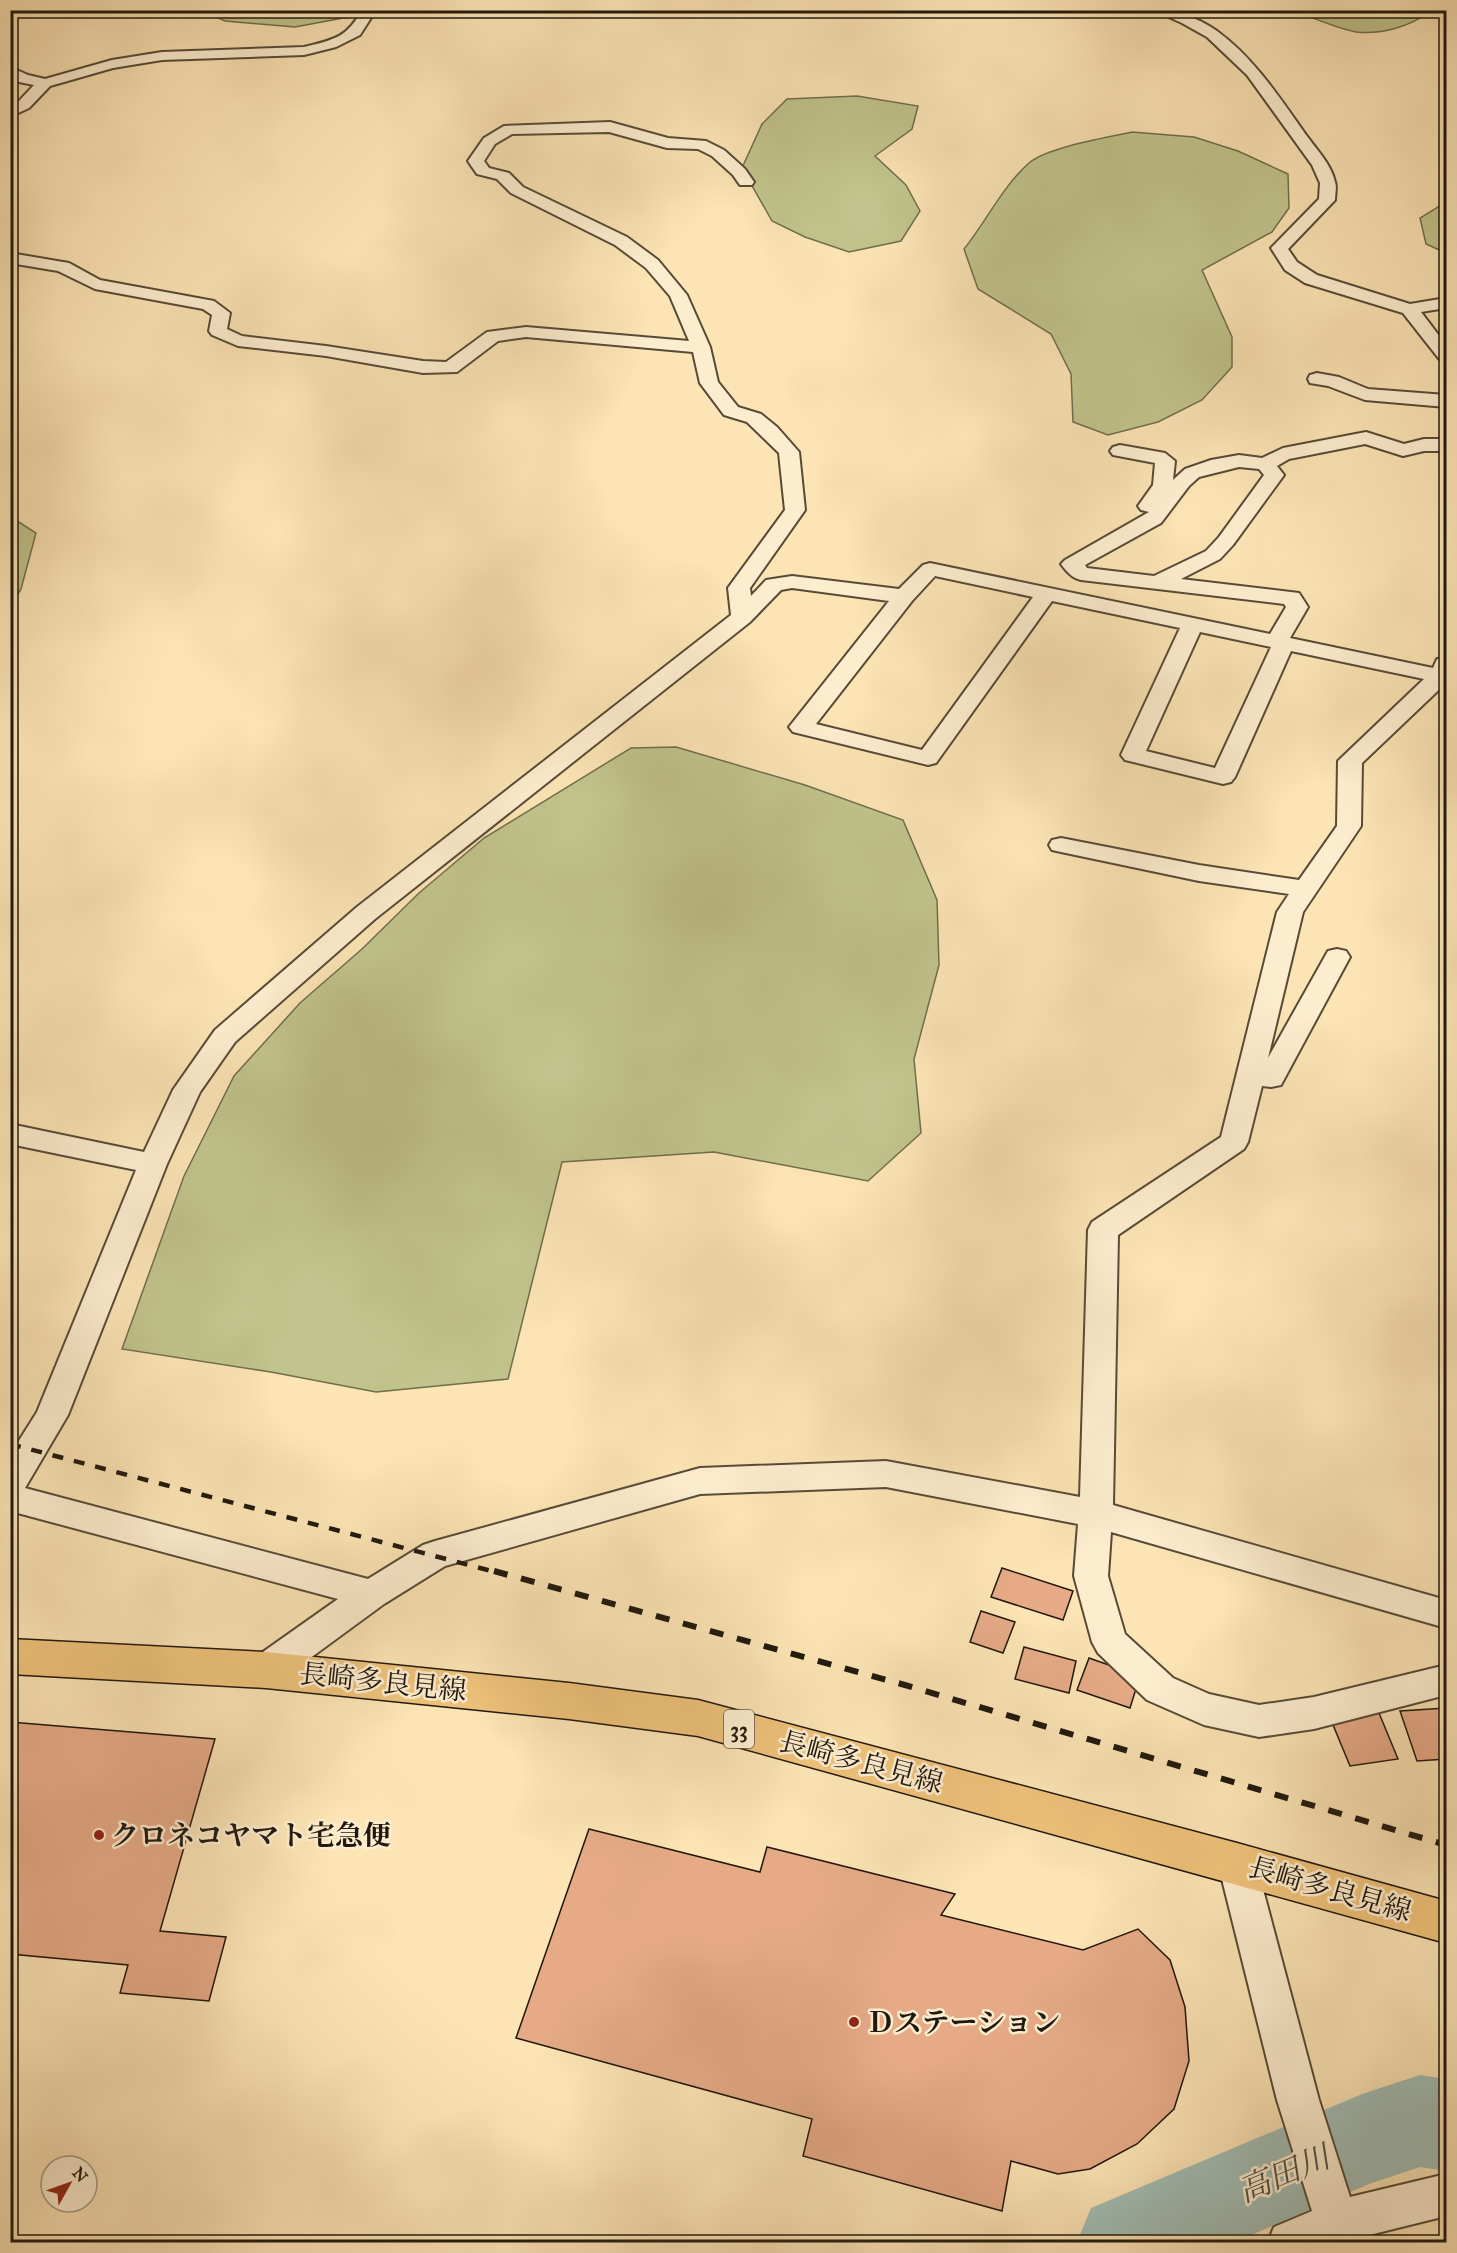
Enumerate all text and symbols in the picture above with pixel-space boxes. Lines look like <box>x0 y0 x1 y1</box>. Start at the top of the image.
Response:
street label: 長崎多良見線 <box>298 1656 468 1708</box>
road number: 33 <box>724 1710 754 1748</box>
street label: 長崎多良見線 <box>775 1723 947 1801</box>
place label: クロネコヤマト宅急便 <box>111 1818 391 1853</box>
marker: クロネコヤマト宅急便 <box>92 1828 106 1842</box>
street label: 長崎多良見線 <box>1244 1849 1416 1929</box>
place label: Ｄステーション <box>866 2005 1060 2040</box>
marker: Ｄステーション <box>847 2015 861 2029</box>
water label: 高田川 <box>1232 2136 1339 2211</box>
north arrow <box>39 2154 99 2214</box>
text: N <box>68 2163 92 2186</box>

